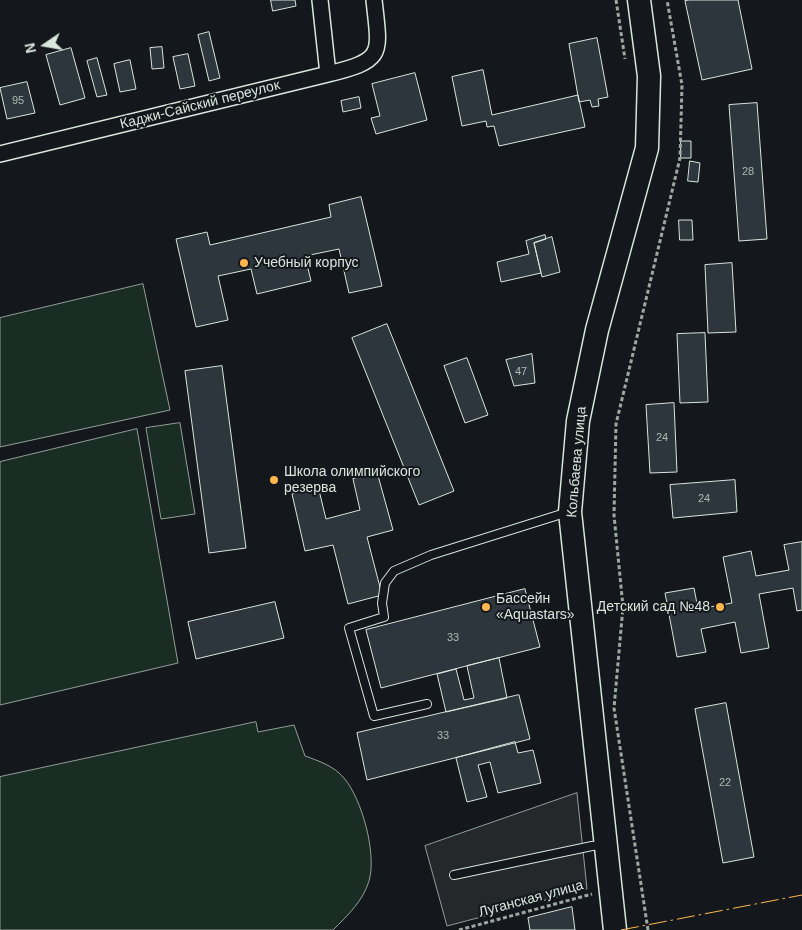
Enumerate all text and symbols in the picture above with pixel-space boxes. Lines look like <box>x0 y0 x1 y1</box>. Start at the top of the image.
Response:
north arrow <box>20 20 70 70</box>
text: N <box>21 42 39 55</box>
street label: Каджи-Сайский переулок <box>118 77 282 133</box>
house number: 95 <box>12 94 24 108</box>
house number: 28 <box>742 165 754 179</box>
place label: Учебный корпус <box>254 255 359 271</box>
marker: Учебный корпус <box>238 257 250 269</box>
house number: 47 <box>515 365 527 379</box>
street label: Кольбаева улица <box>564 406 590 518</box>
house number: 24 <box>656 431 668 445</box>
place label: Школа олимпийского резерва <box>284 464 420 497</box>
marker: Школа олимпийского резерва <box>268 474 280 486</box>
house number: 24 <box>698 492 710 506</box>
place label: Бассейн «Aquastars» <box>496 591 575 624</box>
place label: Детский сад №48 <box>597 599 710 615</box>
marker: Бассейн «Aquastars» <box>480 601 492 613</box>
marker: Детский сад №48 <box>714 601 726 613</box>
house number: 33 <box>447 631 459 645</box>
house number: 33 <box>437 729 449 743</box>
house number: 22 <box>719 776 731 790</box>
street label: Луганская улица <box>477 877 585 921</box>

